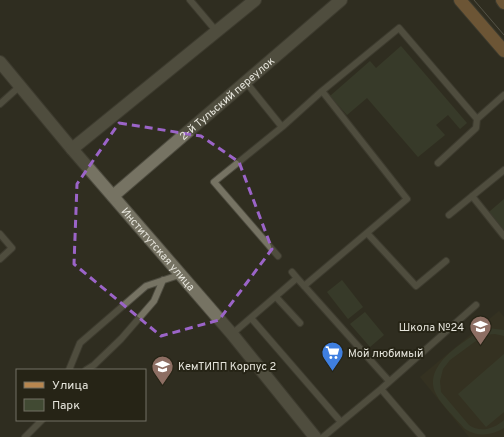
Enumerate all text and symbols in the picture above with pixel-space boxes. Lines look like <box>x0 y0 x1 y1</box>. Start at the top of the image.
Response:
street label: 2-й Тульский переулок <box>177 54 278 144</box>
street label: Институтская улица <box>118 205 198 294</box>
school or university icon: Школа №24 <box>467 314 493 347</box>
place label: Школа №24 <box>399 321 464 335</box>
supermarket icon: Мой любимый <box>320 340 346 373</box>
place label: Мой любимый <box>348 347 423 361</box>
school or university icon: КемТИПП Корпус 2 <box>150 353 176 386</box>
place label: КемТИПП Корпус 2 <box>178 360 276 374</box>
legend <box>16 369 146 421</box>
text: Улица <box>52 378 88 394</box>
text: Парк <box>52 398 80 414</box>

